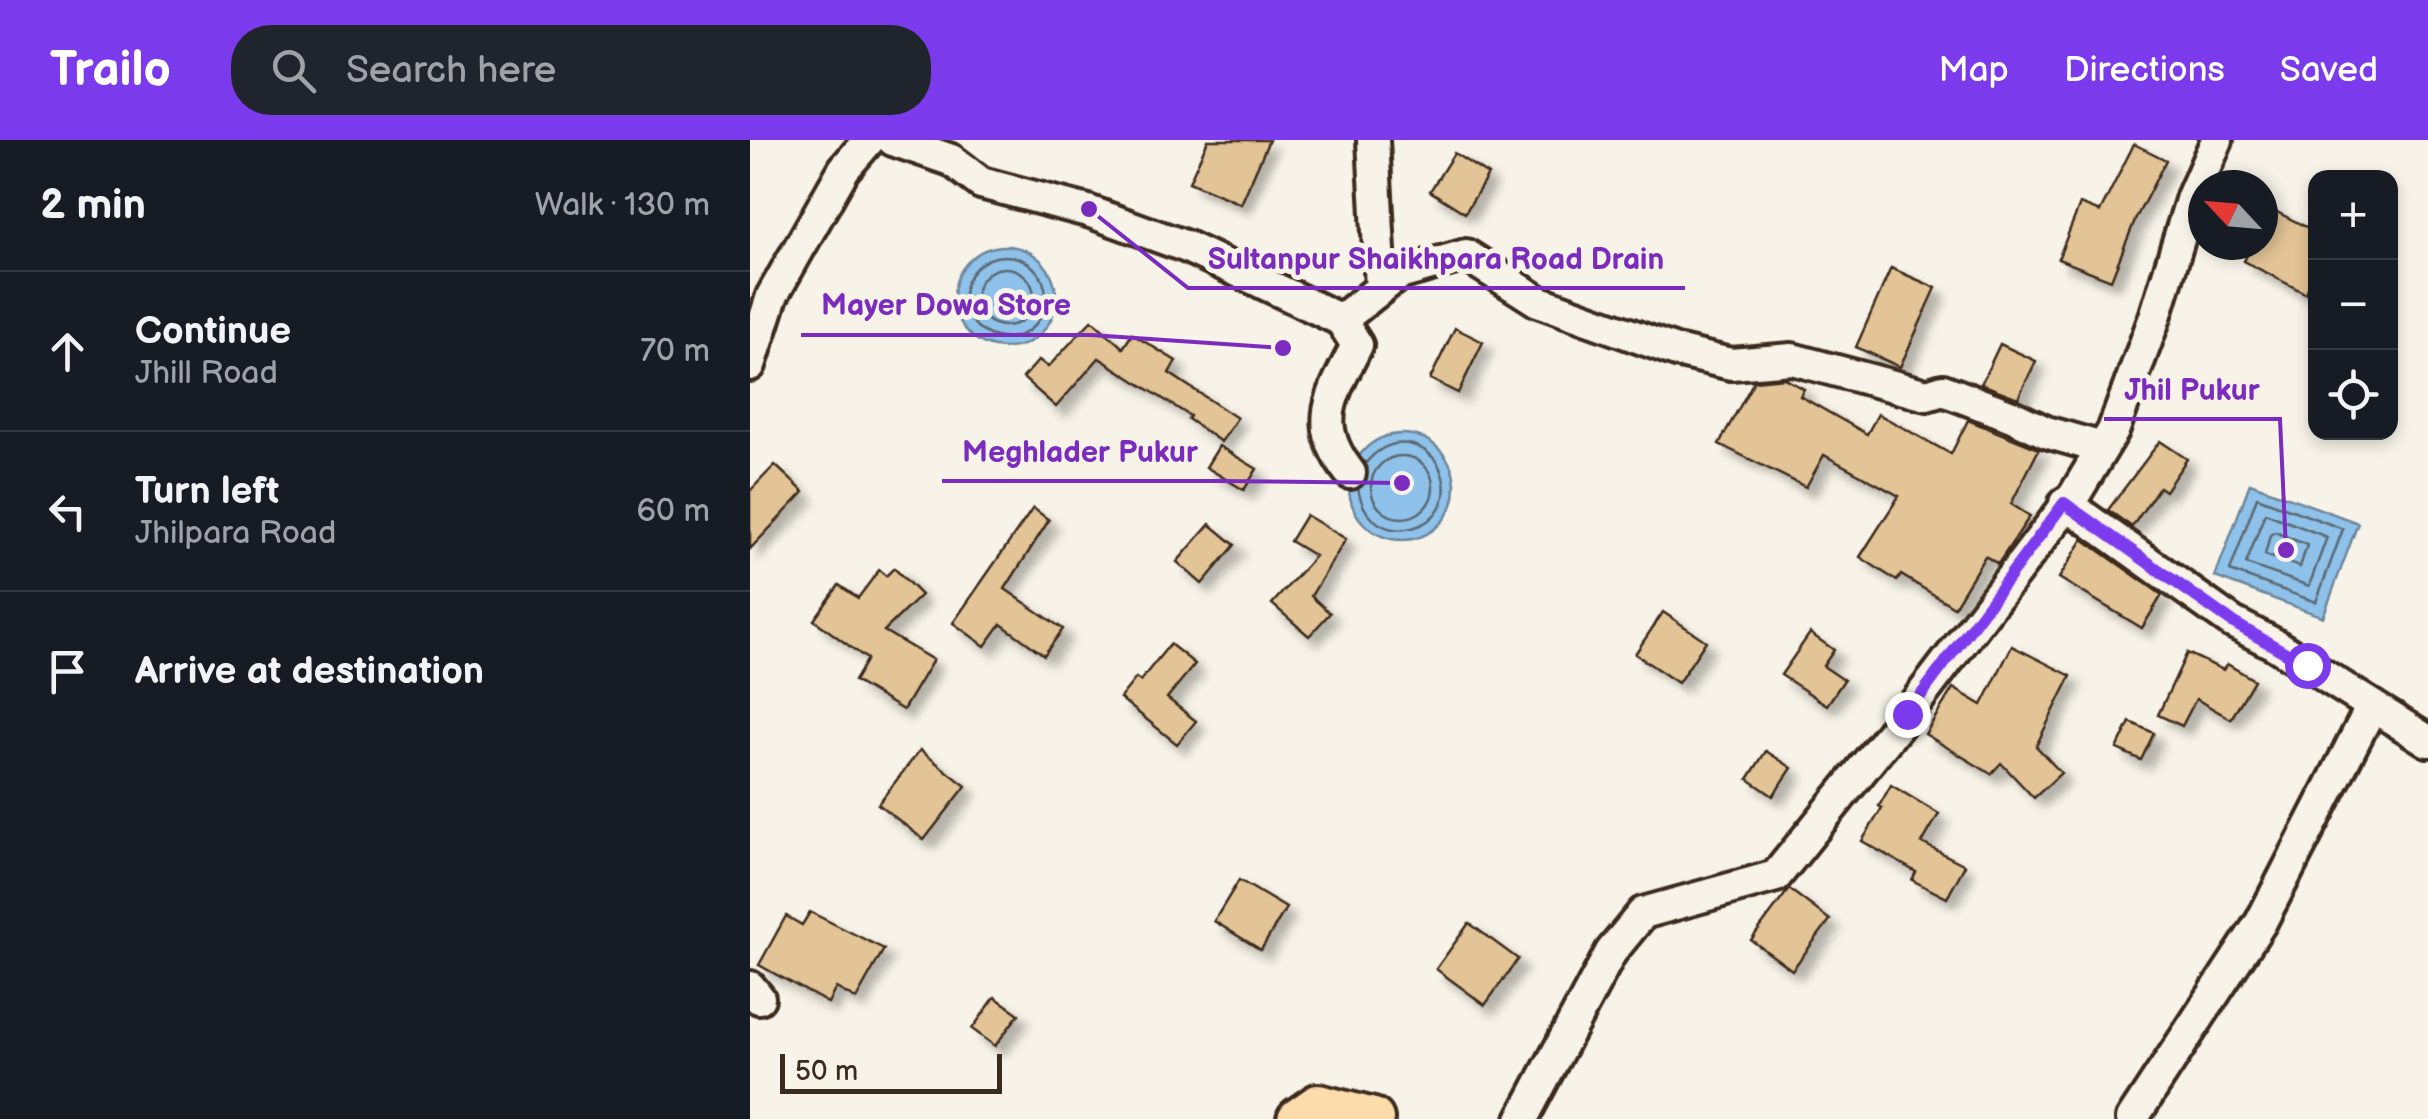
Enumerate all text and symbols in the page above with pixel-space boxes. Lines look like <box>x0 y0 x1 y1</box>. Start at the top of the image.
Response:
search box <box>231 25 931 115</box>
text: Trailo <box>50 42 171 99</box>
icon: search <box>266 43 321 98</box>
text: Search here <box>346 48 556 93</box>
text: Map <box>1939 49 2009 92</box>
text: Directions <box>2064 49 2225 92</box>
text: Saved <box>2280 49 2378 92</box>
north arrow <box>2188 170 2278 260</box>
map controls <box>2308 170 2398 440</box>
button: + <box>2308 170 2398 260</box>
text: 2 min <box>40 180 146 231</box>
text: Walk · 130 m <box>535 186 710 225</box>
callout: Sultanpur Shaikhpara Road Drain <box>1188 228 1685 288</box>
text: Sultanpur Shaikhpara Road Drain <box>1208 242 1664 278</box>
button: − <box>2308 260 2398 350</box>
callout: Mayer Dowa Store <box>801 275 1091 335</box>
text: Mayer Dowa Store <box>821 288 1071 324</box>
text: Continue <box>135 309 291 354</box>
icon: ahead <box>40 324 95 379</box>
text: 70 m <box>640 332 710 371</box>
button: locate <box>2308 350 2398 440</box>
text: Jhill Road <box>135 354 278 393</box>
callout: Jhil Pukur <box>2104 359 2280 419</box>
text: Jhil Pukur <box>2124 373 2261 409</box>
callout: Meghlader Pukur <box>942 421 1218 481</box>
text: Meghlader Pukur <box>962 435 1199 471</box>
text: Turn left <box>135 469 279 514</box>
icon: left <box>40 484 95 539</box>
text: 60 m <box>637 492 710 531</box>
text: Jhilpara Road <box>135 514 336 553</box>
route start <box>2285 643 2331 689</box>
icon: arrive <box>40 644 95 699</box>
text: Arrive at destination <box>135 649 484 694</box>
route end <box>1885 692 1931 738</box>
scale bar <box>780 1049 1002 1094</box>
text: 50 m <box>795 1055 858 1088</box>

